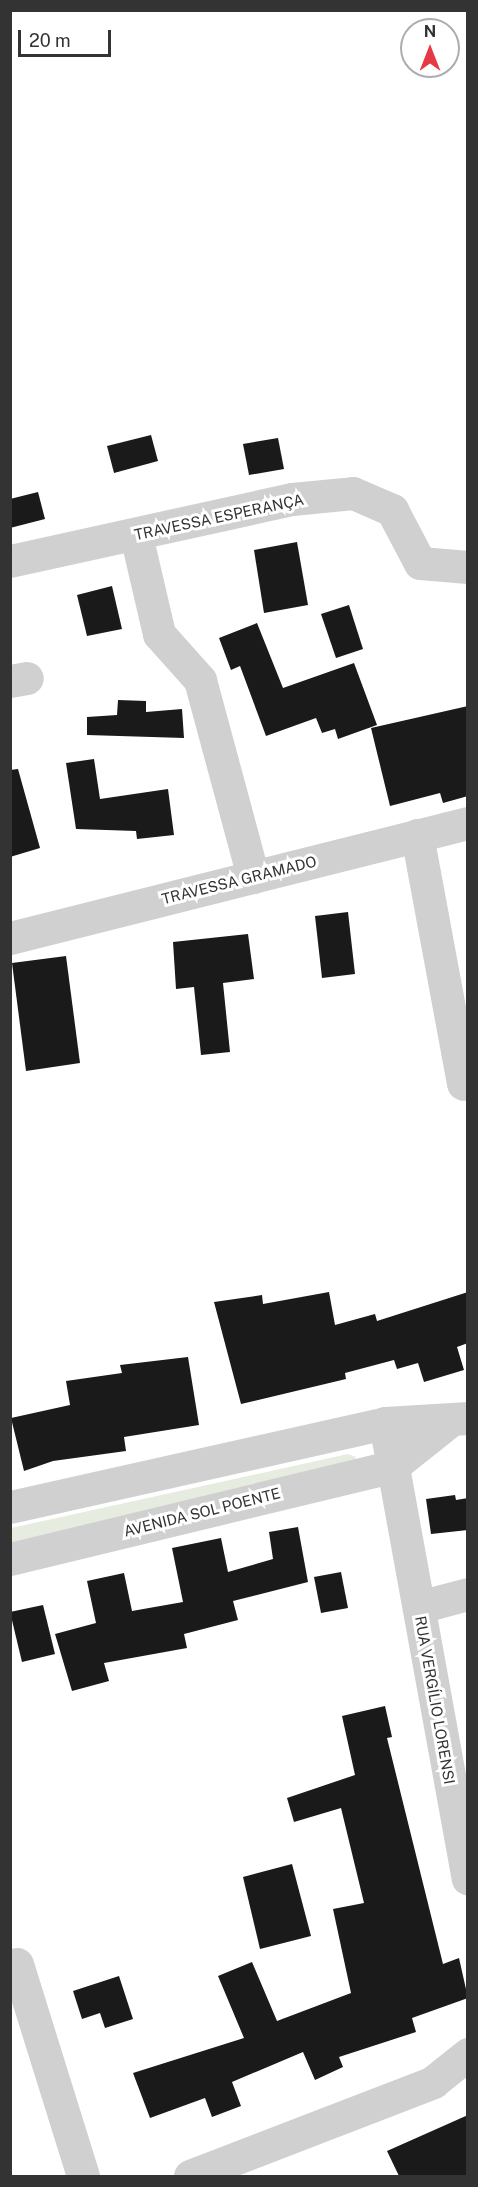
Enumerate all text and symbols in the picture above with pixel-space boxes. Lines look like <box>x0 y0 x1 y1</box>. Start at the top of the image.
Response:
scale bar <box>21 18 114 56</box>
north arrow <box>400 18 460 78</box>
text: N <box>424 22 436 41</box>
text: 20 m <box>29 30 71 51</box>
street label: TRAVESSA ESPERANÇA <box>133 490 305 544</box>
street label: TRAVESSA GRAMADO <box>160 852 318 908</box>
street label: AVENIDA SOL POENTE <box>122 1484 282 1540</box>
street label: RUA VERGÍLIO LORENSI <box>411 1614 459 1786</box>

